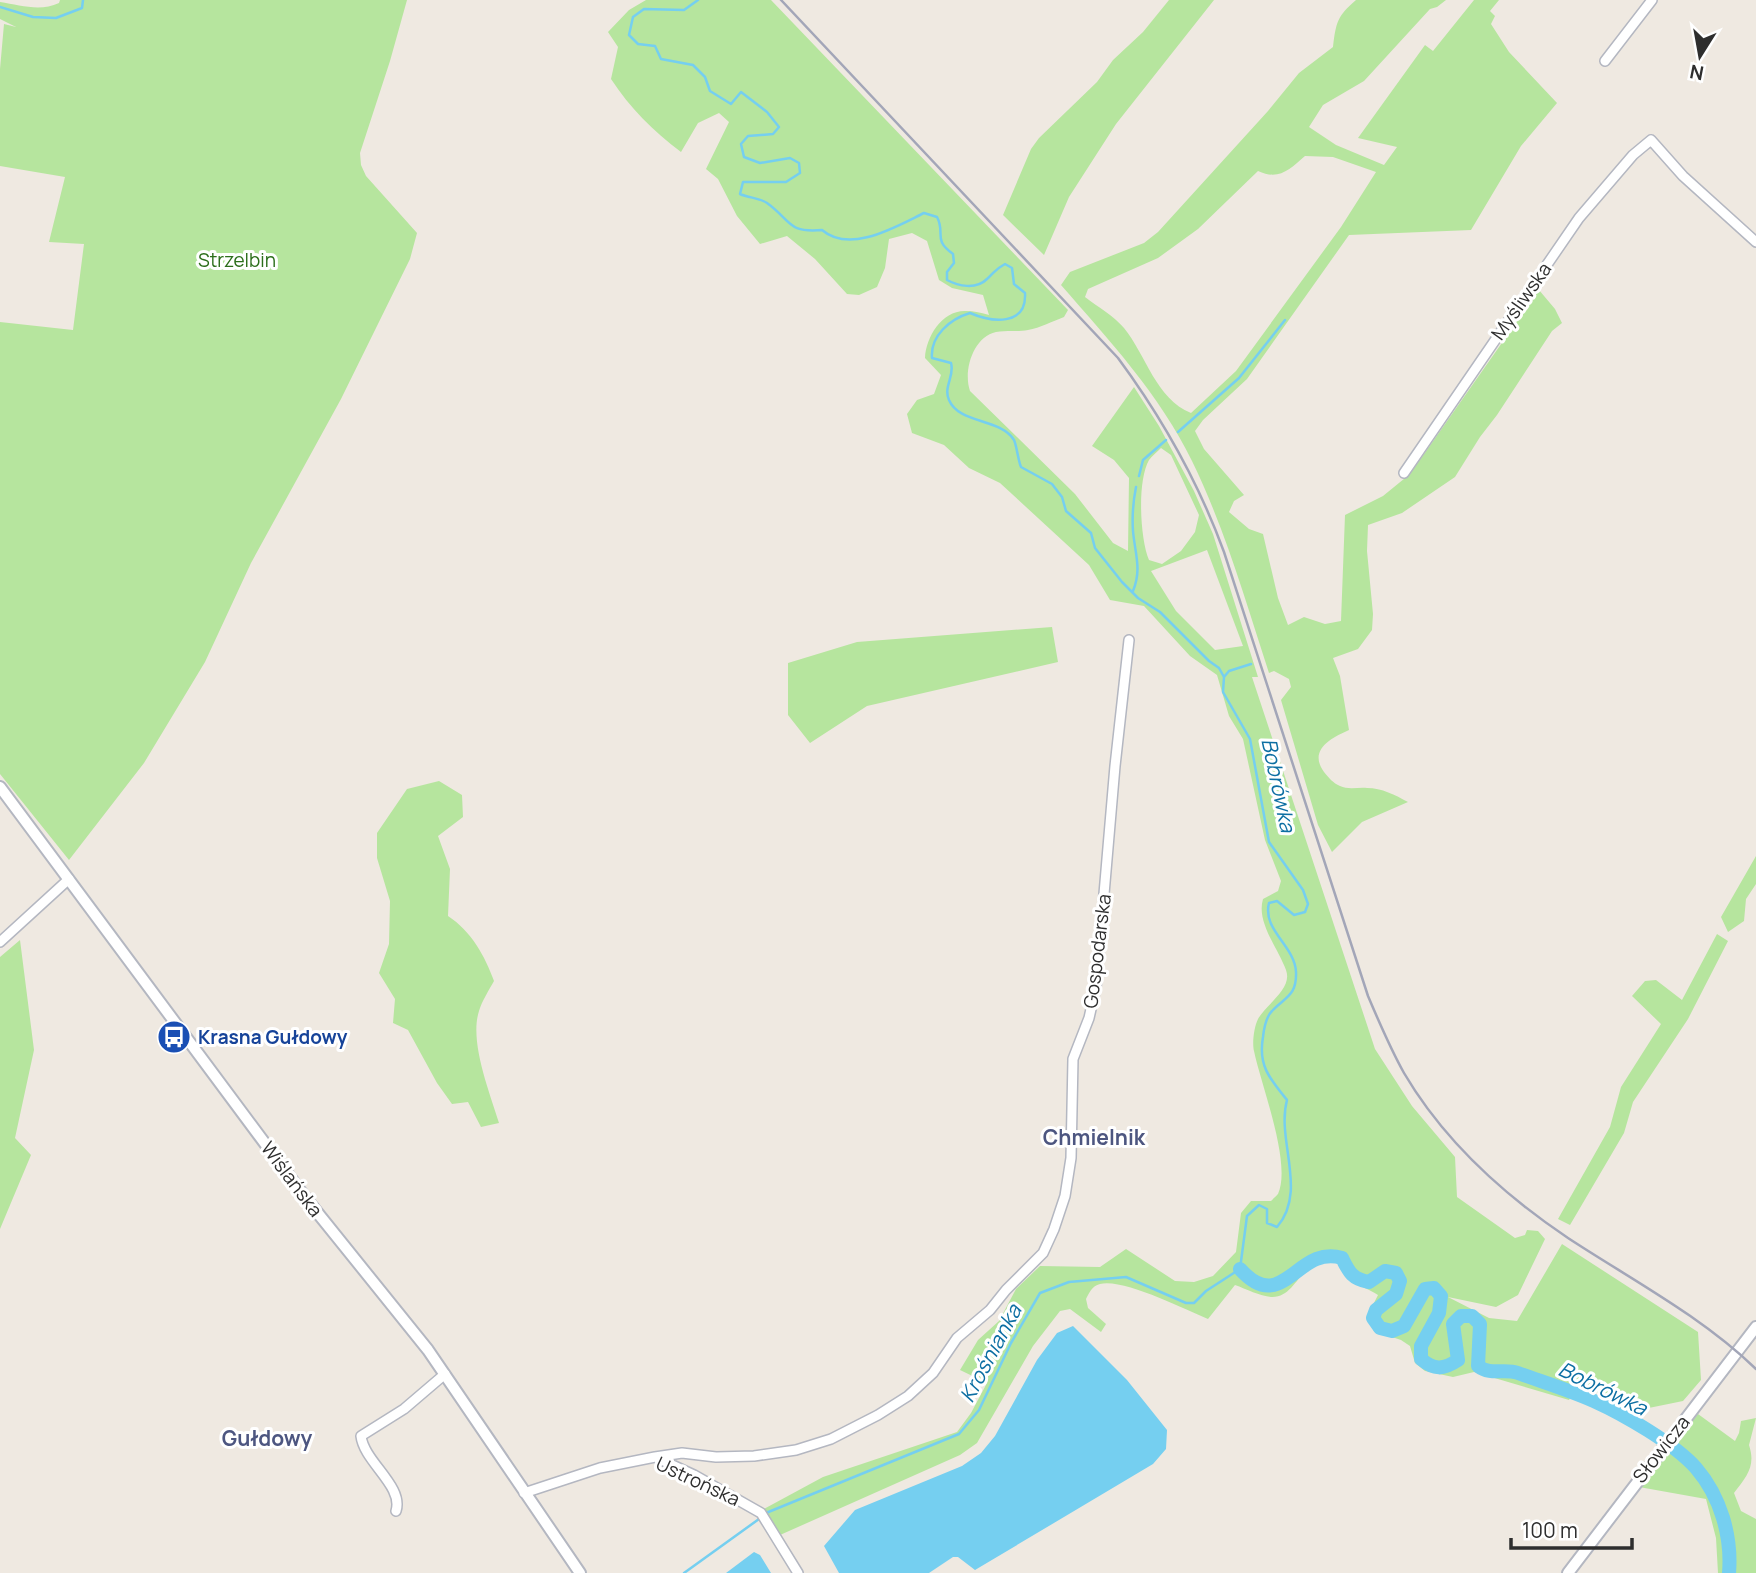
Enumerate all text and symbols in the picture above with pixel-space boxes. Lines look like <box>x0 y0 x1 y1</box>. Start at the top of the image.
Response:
north arrow <box>1665 21 1735 91</box>
text: N <box>1688 59 1706 87</box>
park label: Strzelbin <box>198 247 276 273</box>
street label: Myśliwska <box>1485 257 1557 345</box>
water label: Bobrówka <box>1255 735 1303 836</box>
street label: Gospodarska <box>1077 892 1117 1010</box>
bus stop icon: Krasna Gułdowy <box>155 1018 193 1056</box>
place label: Krasna Gułdowy <box>198 1024 348 1050</box>
district label: Chmielnik <box>1043 1123 1146 1151</box>
street label: Wiślańska <box>255 1136 329 1222</box>
water label: Krośnianka <box>953 1298 1028 1407</box>
water label: Bobrówka <box>1554 1355 1653 1422</box>
street label: Słowicza <box>1626 1410 1696 1488</box>
district label: Gułdowy <box>222 1424 312 1452</box>
street label: Ustrońska <box>652 1450 744 1512</box>
scale bar <box>1511 1506 1632 1550</box>
text: 100 m <box>1522 1516 1578 1544</box>

